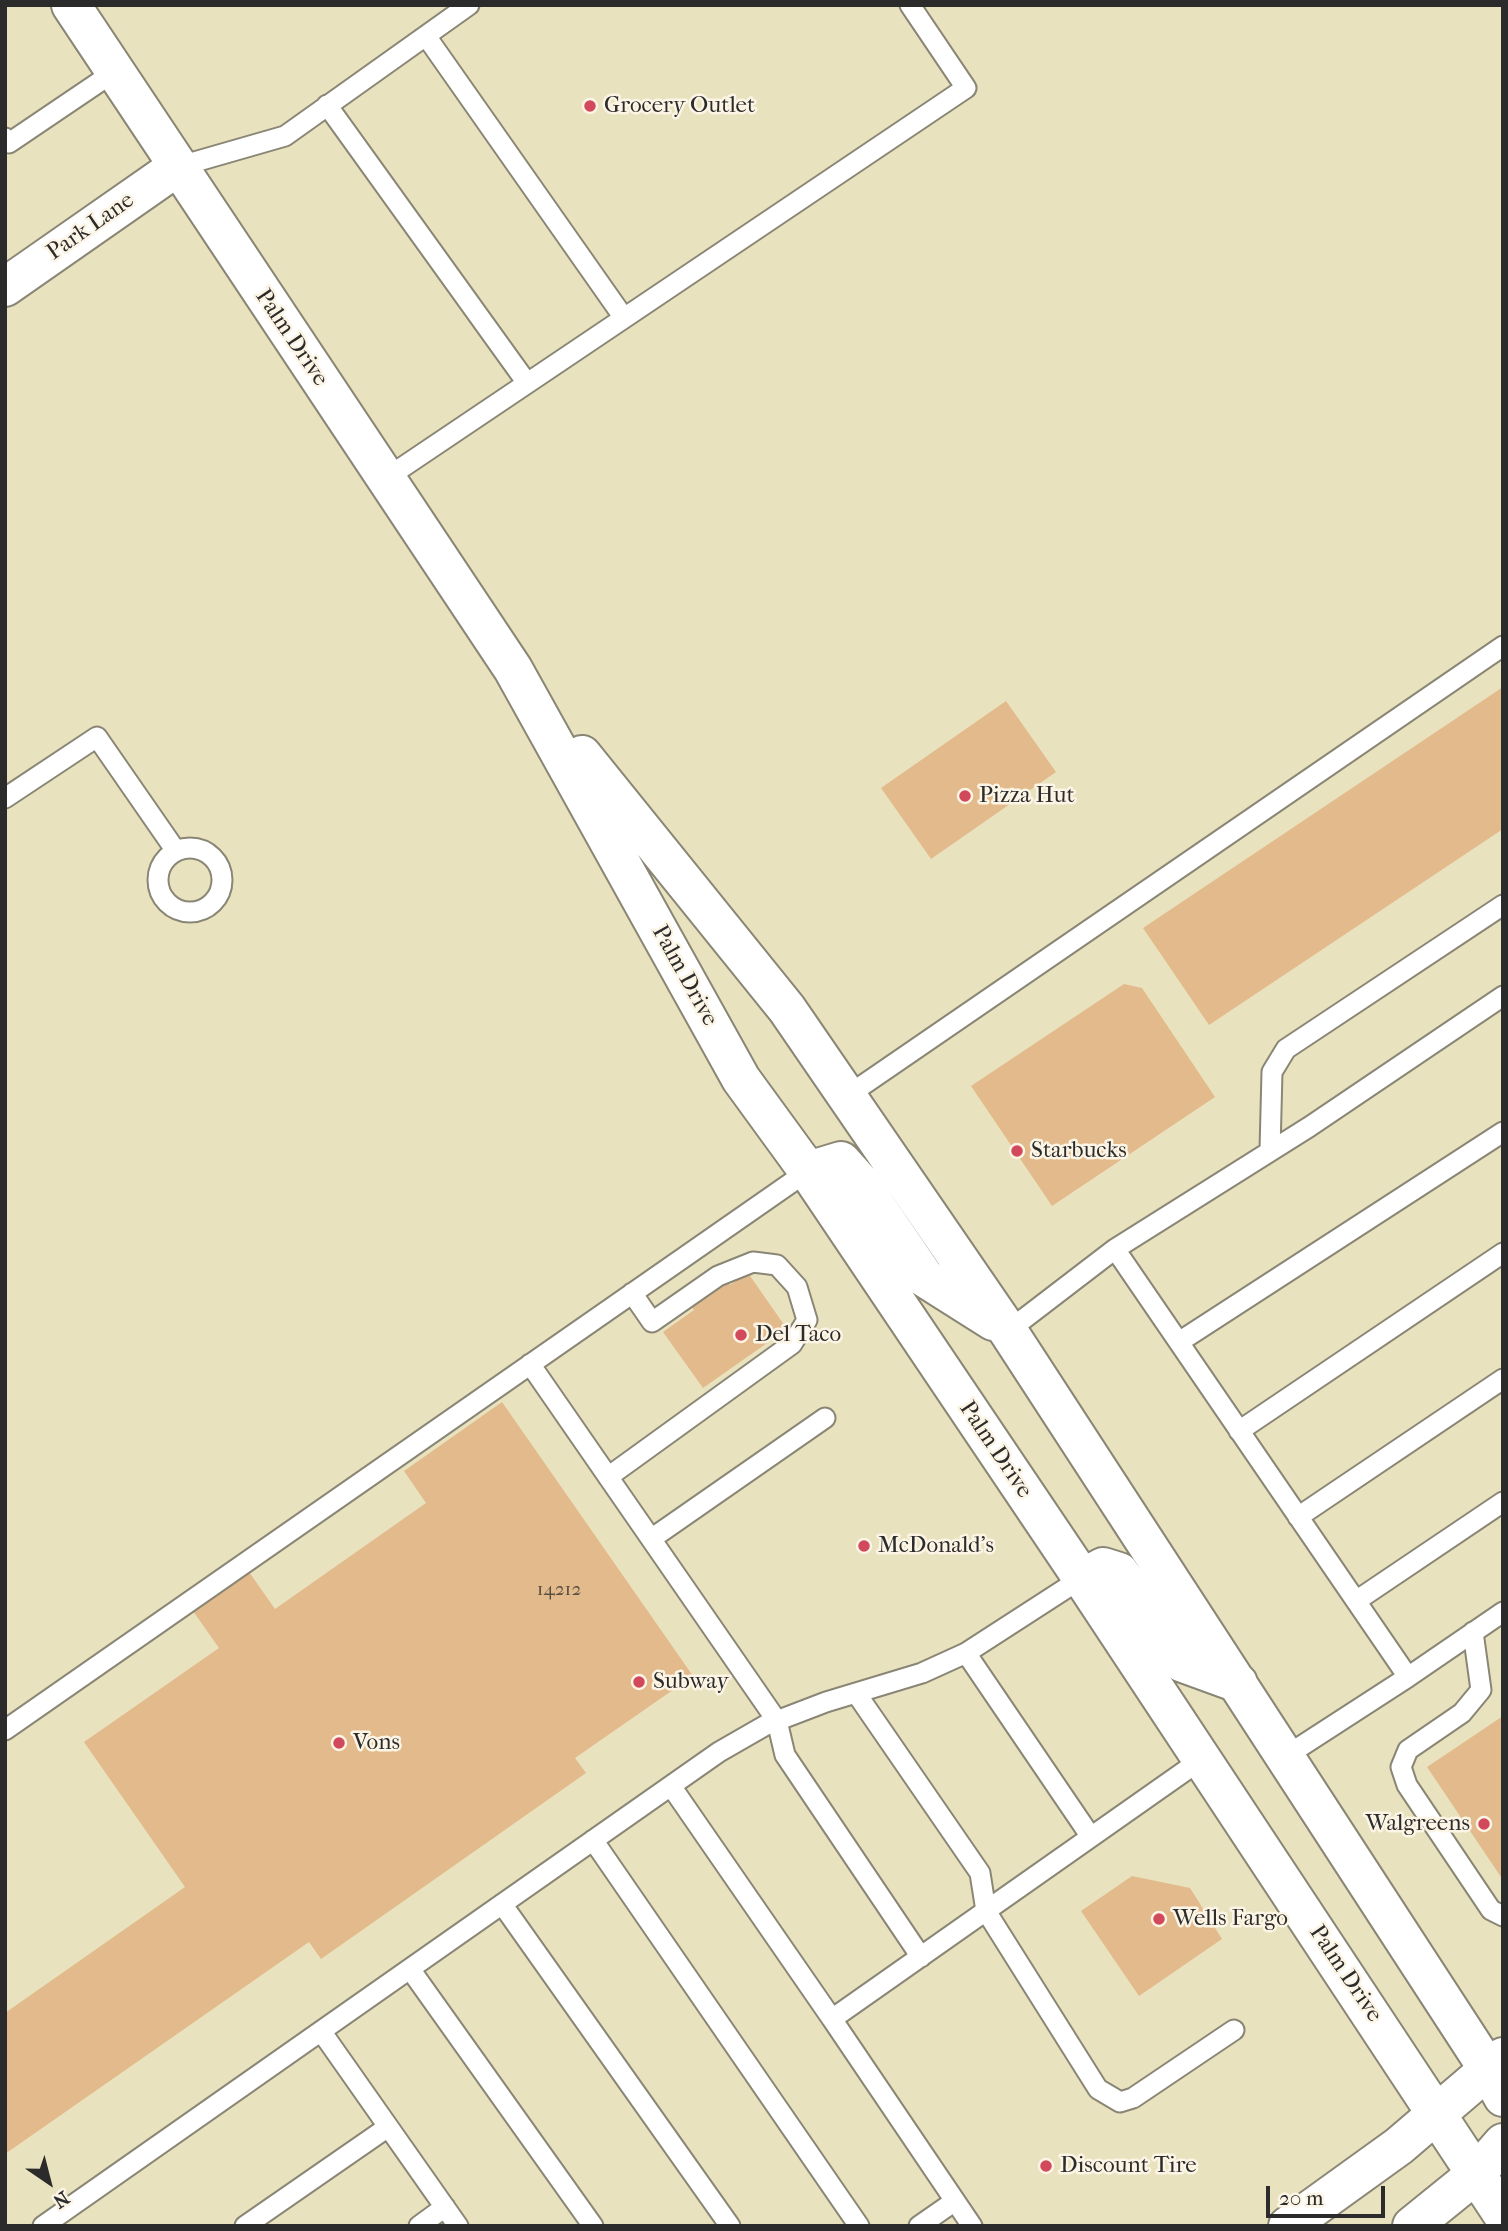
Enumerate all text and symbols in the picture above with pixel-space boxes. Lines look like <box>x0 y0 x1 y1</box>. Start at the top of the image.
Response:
place label: Grocery Outlet <box>604 92 755 120</box>
marker: Grocery Outlet <box>582 98 598 114</box>
street label: Park Lane <box>42 187 140 267</box>
street label: Palm Drive <box>249 284 333 392</box>
place label: Pizza Hut <box>979 782 1075 810</box>
marker: Pizza Hut <box>957 788 973 804</box>
street label: Palm Drive <box>645 921 723 1031</box>
place label: Starbucks <box>1031 1137 1127 1165</box>
marker: Starbucks <box>1009 1143 1025 1159</box>
place label: Del Taco <box>755 1321 841 1349</box>
marker: Del Taco <box>733 1327 749 1343</box>
street label: Palm Drive <box>953 1396 1037 1504</box>
place label: McDonald's <box>878 1532 994 1560</box>
marker: McDonald's <box>856 1538 872 1554</box>
house number: 14212 <box>537 1579 581 1601</box>
place label: Subway <box>653 1668 729 1696</box>
marker: Subway <box>631 1674 647 1690</box>
place label: Vons <box>353 1729 400 1757</box>
marker: Vons <box>331 1735 347 1751</box>
place label: Walgreens <box>1365 1810 1470 1838</box>
marker: Walgreens <box>1476 1816 1492 1832</box>
place label: Wells Fargo <box>1173 1905 1288 1933</box>
marker: Wells Fargo <box>1151 1911 1167 1927</box>
street label: Palm Drive <box>1303 1920 1387 2028</box>
north arrow <box>14 2147 84 2217</box>
place label: Discount Tire <box>1060 2152 1197 2180</box>
marker: Discount Tire <box>1038 2158 1054 2174</box>
scale bar <box>1270 2172 1389 2216</box>
text: N <box>49 2186 73 2212</box>
text: 20 m <box>1279 2186 1323 2210</box>

